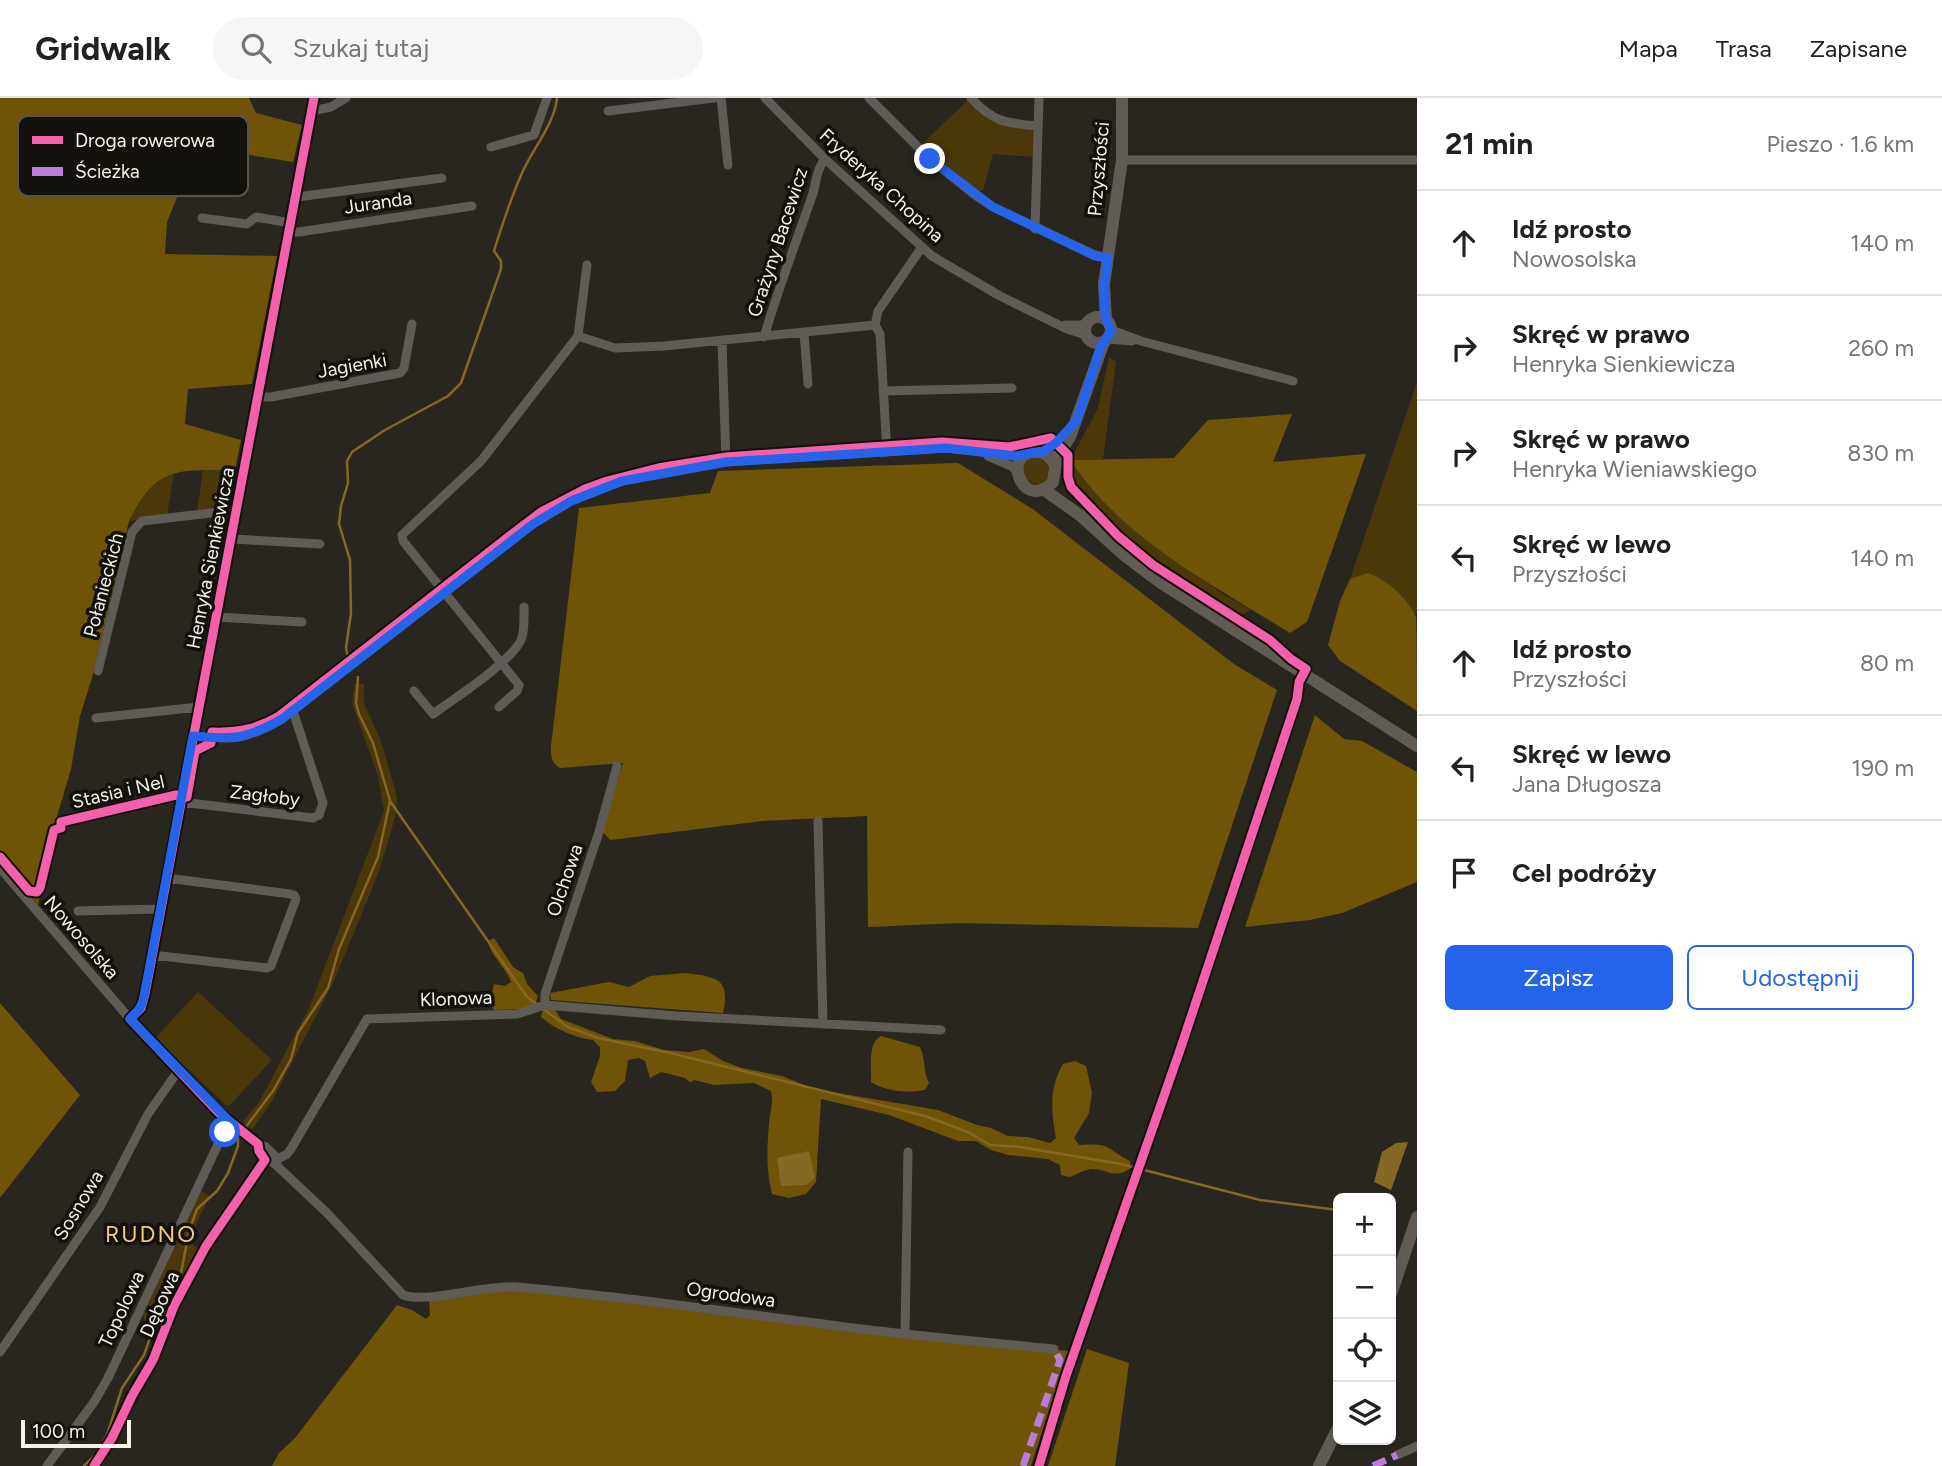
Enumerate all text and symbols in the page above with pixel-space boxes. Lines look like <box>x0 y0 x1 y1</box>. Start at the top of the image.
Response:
search box <box>213 17 703 80</box>
text: Gridwalk <box>35 29 171 68</box>
icon: search <box>237 29 275 67</box>
text: Szukaj tutaj <box>293 32 429 64</box>
text: Mapa <box>1619 34 1678 63</box>
text: Trasa <box>1716 34 1772 63</box>
text: Zapisane <box>1810 34 1907 63</box>
legend <box>18 116 248 196</box>
street label: Przyszłości <box>1083 121 1114 217</box>
street label: Fryderyka Chopina <box>815 124 948 247</box>
text: 21 min <box>1445 125 1533 162</box>
text: Droga rowerowa <box>75 129 215 152</box>
text: Pieszo · 1.6 km <box>1767 130 1914 158</box>
route end <box>914 143 945 174</box>
text: Ścieżka <box>75 160 140 183</box>
street label: Grażyny Bacewicz <box>742 165 812 320</box>
street label: Juranda <box>343 186 413 219</box>
text: Idź prosto <box>1512 213 1632 245</box>
icon: ahead <box>1445 224 1483 262</box>
text: 140 m <box>1850 229 1914 257</box>
text: Nowosolska <box>1512 245 1636 273</box>
text: Skręć w prawo <box>1512 318 1690 350</box>
icon: right <box>1445 329 1483 367</box>
text: 260 m <box>1848 334 1914 362</box>
street label: Jagienki <box>316 348 388 383</box>
text: Henryka Sienkiewicza <box>1512 350 1735 378</box>
text: Skręć w prawo <box>1512 423 1690 455</box>
icon: right <box>1445 434 1483 472</box>
text: 830 m <box>1847 439 1914 467</box>
text: Henryka Wieniawskiego <box>1512 455 1757 483</box>
street label: Henryka Sienkiewicza <box>182 465 239 651</box>
text: Skręć w lewo <box>1512 528 1671 560</box>
street label: Połanieckich <box>79 530 128 640</box>
icon: left <box>1445 539 1483 577</box>
text: 140 m <box>1850 544 1914 572</box>
text: Przyszłości <box>1512 560 1627 588</box>
text: Idź prosto <box>1512 633 1632 665</box>
icon: ahead <box>1445 644 1483 682</box>
text: 80 m <box>1860 649 1914 677</box>
text: Przyszłości <box>1512 665 1627 693</box>
text: Skręć w lewo <box>1512 738 1671 770</box>
icon: left <box>1445 749 1483 787</box>
text: 190 m <box>1851 754 1914 782</box>
street label: Stasia i Nel <box>69 770 167 813</box>
text: Jana Długosza <box>1512 770 1662 798</box>
street label: Zagłoby <box>229 780 301 811</box>
street label: Olchowa <box>541 841 588 919</box>
icon: arrive <box>1445 854 1483 892</box>
text: Cel podróży <box>1512 857 1656 889</box>
street label: Nowosolska <box>39 891 124 984</box>
button: Zapisz <box>1445 945 1673 1010</box>
button: Udostępnij <box>1687 945 1914 1010</box>
street label: Klonowa <box>419 986 493 1011</box>
route start <box>209 1116 240 1147</box>
street label: Sosnowa <box>49 1166 108 1244</box>
map controls <box>1333 1193 1396 1445</box>
button: + <box>1333 1193 1396 1256</box>
district label: RUDNO <box>105 1220 197 1248</box>
button: − <box>1333 1256 1396 1319</box>
street label: Topolowa <box>94 1267 149 1351</box>
street label: Dębowa <box>135 1268 184 1341</box>
street label: Ogrodowa <box>685 1277 777 1312</box>
button: locate <box>1333 1319 1396 1382</box>
button: layers <box>1333 1382 1396 1445</box>
scale bar <box>21 1417 131 1449</box>
text: 100 m <box>32 1420 85 1443</box>

